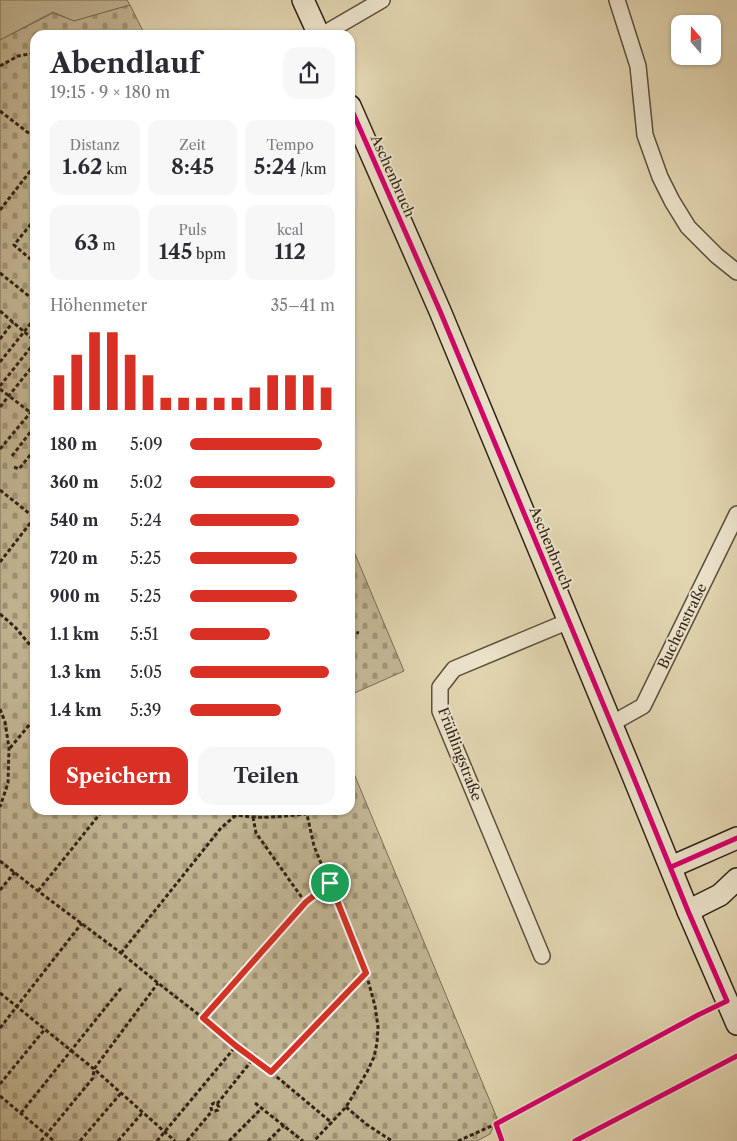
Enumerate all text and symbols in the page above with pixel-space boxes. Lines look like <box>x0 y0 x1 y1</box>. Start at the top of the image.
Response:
north arrow <box>671 15 721 65</box>
map controls <box>671 15 721 65</box>
text: Abendlauf <box>50 46 201 80</box>
button: share <box>283 47 335 99</box>
text: 19:15 · 9 × 180 m <box>50 82 170 102</box>
street label: Aschenbruch <box>366 131 419 220</box>
text: Distanz <box>70 136 120 154</box>
text: Zeit <box>179 136 206 154</box>
text: Tempo <box>267 136 314 154</box>
text: 1.62 <box>62 154 103 179</box>
text: 8:45 <box>171 154 214 179</box>
text: 5:24 <box>254 154 297 179</box>
text: km <box>103 160 127 178</box>
text: /km <box>297 160 326 178</box>
text: Puls <box>178 221 207 239</box>
text: kcal <box>277 221 303 239</box>
text: 63 <box>74 230 99 255</box>
text: m <box>99 236 115 254</box>
text: 145 <box>159 239 192 264</box>
text: 112 <box>275 239 306 264</box>
text: bpm <box>192 245 226 263</box>
text: Höhenmeter <box>50 295 147 315</box>
text: 35–41 m <box>270 295 335 315</box>
text: 180 m <box>50 434 97 454</box>
text: 5:09 <box>130 434 163 454</box>
text: 360 m <box>50 472 99 492</box>
text: 5:02 <box>130 472 163 492</box>
street label: Aschenbruch <box>525 503 577 592</box>
text: 540 m <box>50 510 98 530</box>
text: 5:24 <box>130 510 162 530</box>
text: 720 m <box>50 548 98 568</box>
text: 5:25 <box>130 548 161 568</box>
street label: Buchenstraße <box>654 580 711 672</box>
text: 900 m <box>50 586 100 606</box>
text: 5:25 <box>130 586 161 606</box>
text: 1.1 km <box>50 624 99 644</box>
text: 5:51 <box>130 624 159 644</box>
text: 1.3 km <box>50 662 101 682</box>
text: 5:05 <box>130 662 162 682</box>
text: 1.4 km <box>50 700 102 720</box>
text: 5:39 <box>130 700 161 720</box>
street label: Frühlingstraße <box>434 705 486 803</box>
button: Speichern <box>50 747 188 805</box>
button: Teilen <box>198 747 335 805</box>
pin <box>309 862 351 904</box>
icon: arrive <box>316 869 344 897</box>

